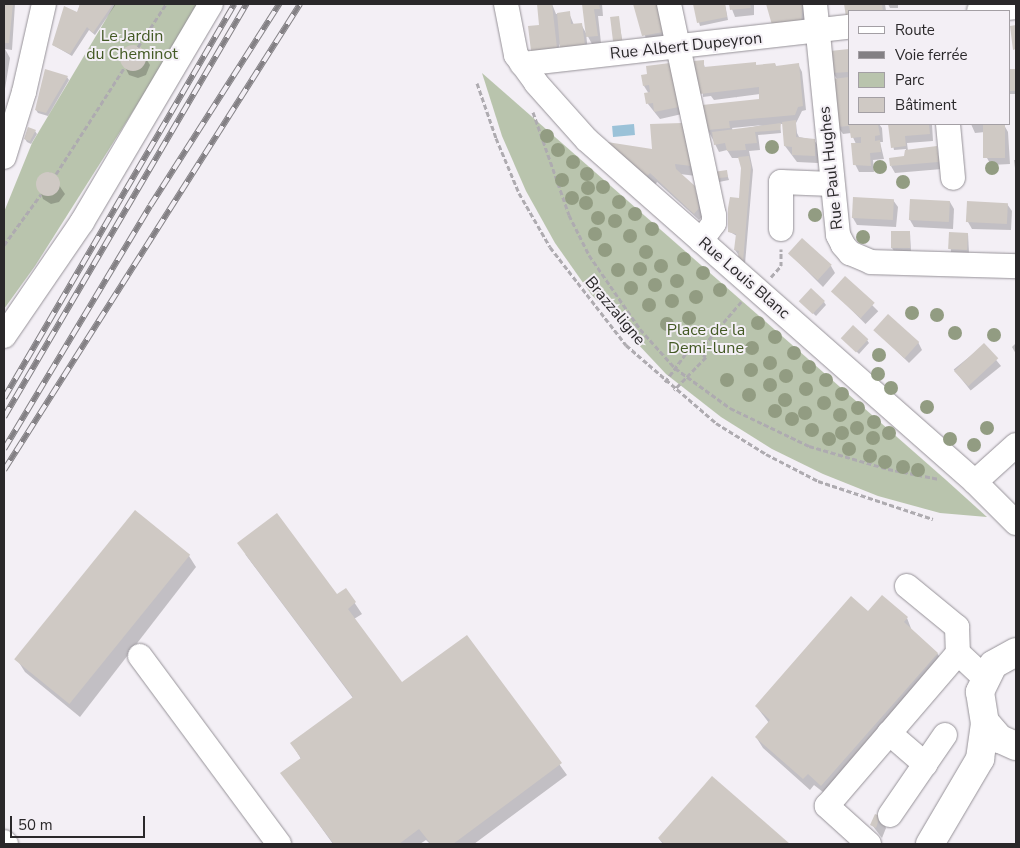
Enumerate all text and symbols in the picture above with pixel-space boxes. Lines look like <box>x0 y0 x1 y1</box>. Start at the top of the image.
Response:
legend <box>848 10 1010 125</box>
text: Route <box>895 20 935 40</box>
park label: Le Jardin du Cheminot <box>86 26 178 64</box>
street label: Rue Albert Dupeyron <box>609 28 763 64</box>
text: Voie ferrée <box>895 45 967 65</box>
text: Parc <box>895 70 924 90</box>
text: Bâtiment <box>895 95 956 115</box>
street label: Rue Paul Hughes <box>815 105 847 231</box>
street label: Rue Louis Blanc <box>694 233 794 323</box>
street label: Brazzaligne <box>581 273 649 349</box>
park label: Place de la Demi-lune <box>667 320 745 358</box>
scale bar <box>12 806 148 838</box>
text: 50 m <box>18 815 53 835</box>

